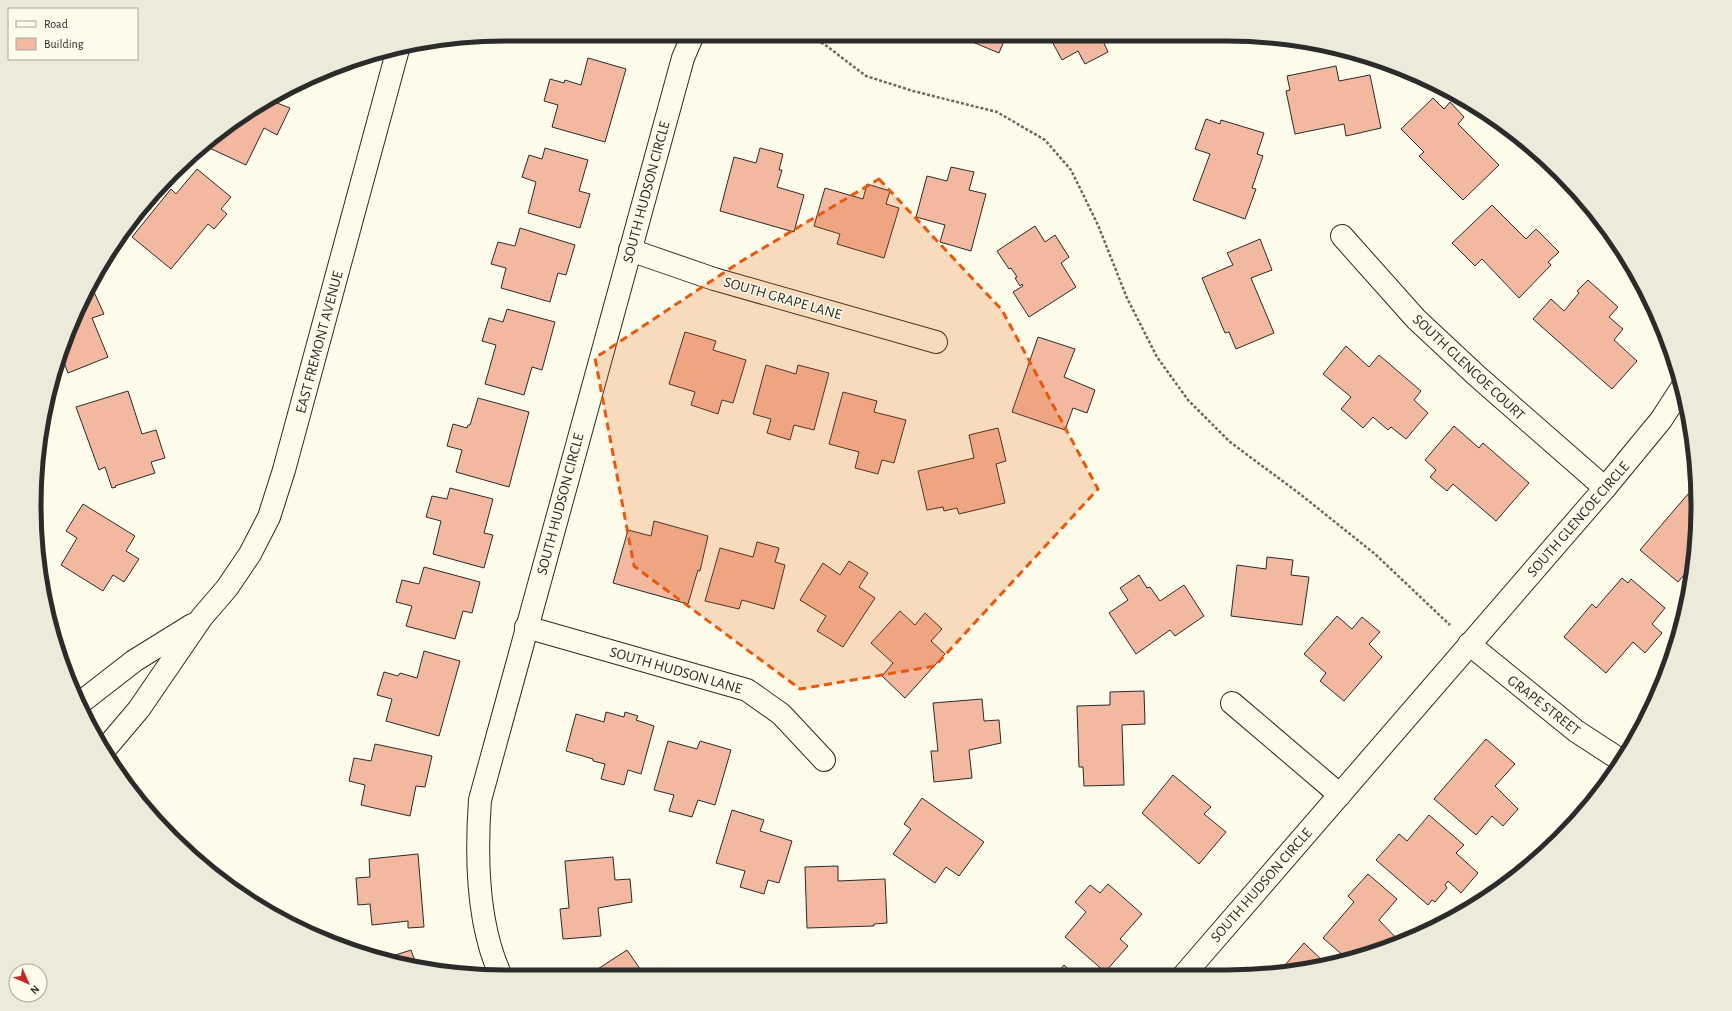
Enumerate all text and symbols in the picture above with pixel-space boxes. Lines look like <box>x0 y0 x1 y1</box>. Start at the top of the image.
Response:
legend <box>8 8 138 60</box>
text: Road <box>44 18 68 30</box>
text: Building <box>44 38 84 50</box>
street label: SOUTH HUDSON CIRCLE <box>620 120 673 265</box>
street label: EAST FREMONT AVENUE <box>293 269 346 415</box>
street label: SOUTH GRAPE LANE <box>722 274 844 322</box>
street label: SOUTH GLENCOE COURT <box>1410 312 1528 424</box>
street label: SOUTH HUDSON CIRCLE <box>534 432 587 577</box>
street label: SOUTH GLENCOE CIRCLE <box>1525 459 1632 580</box>
street label: SOUTH HUDSON LANE <box>608 644 744 697</box>
street label: GRAPE STREET <box>1504 672 1583 739</box>
street label: SOUTH HUDSON CIRCLE <box>1208 825 1315 945</box>
north arrow <box>8 963 48 1003</box>
text: N <box>28 983 41 996</box>

